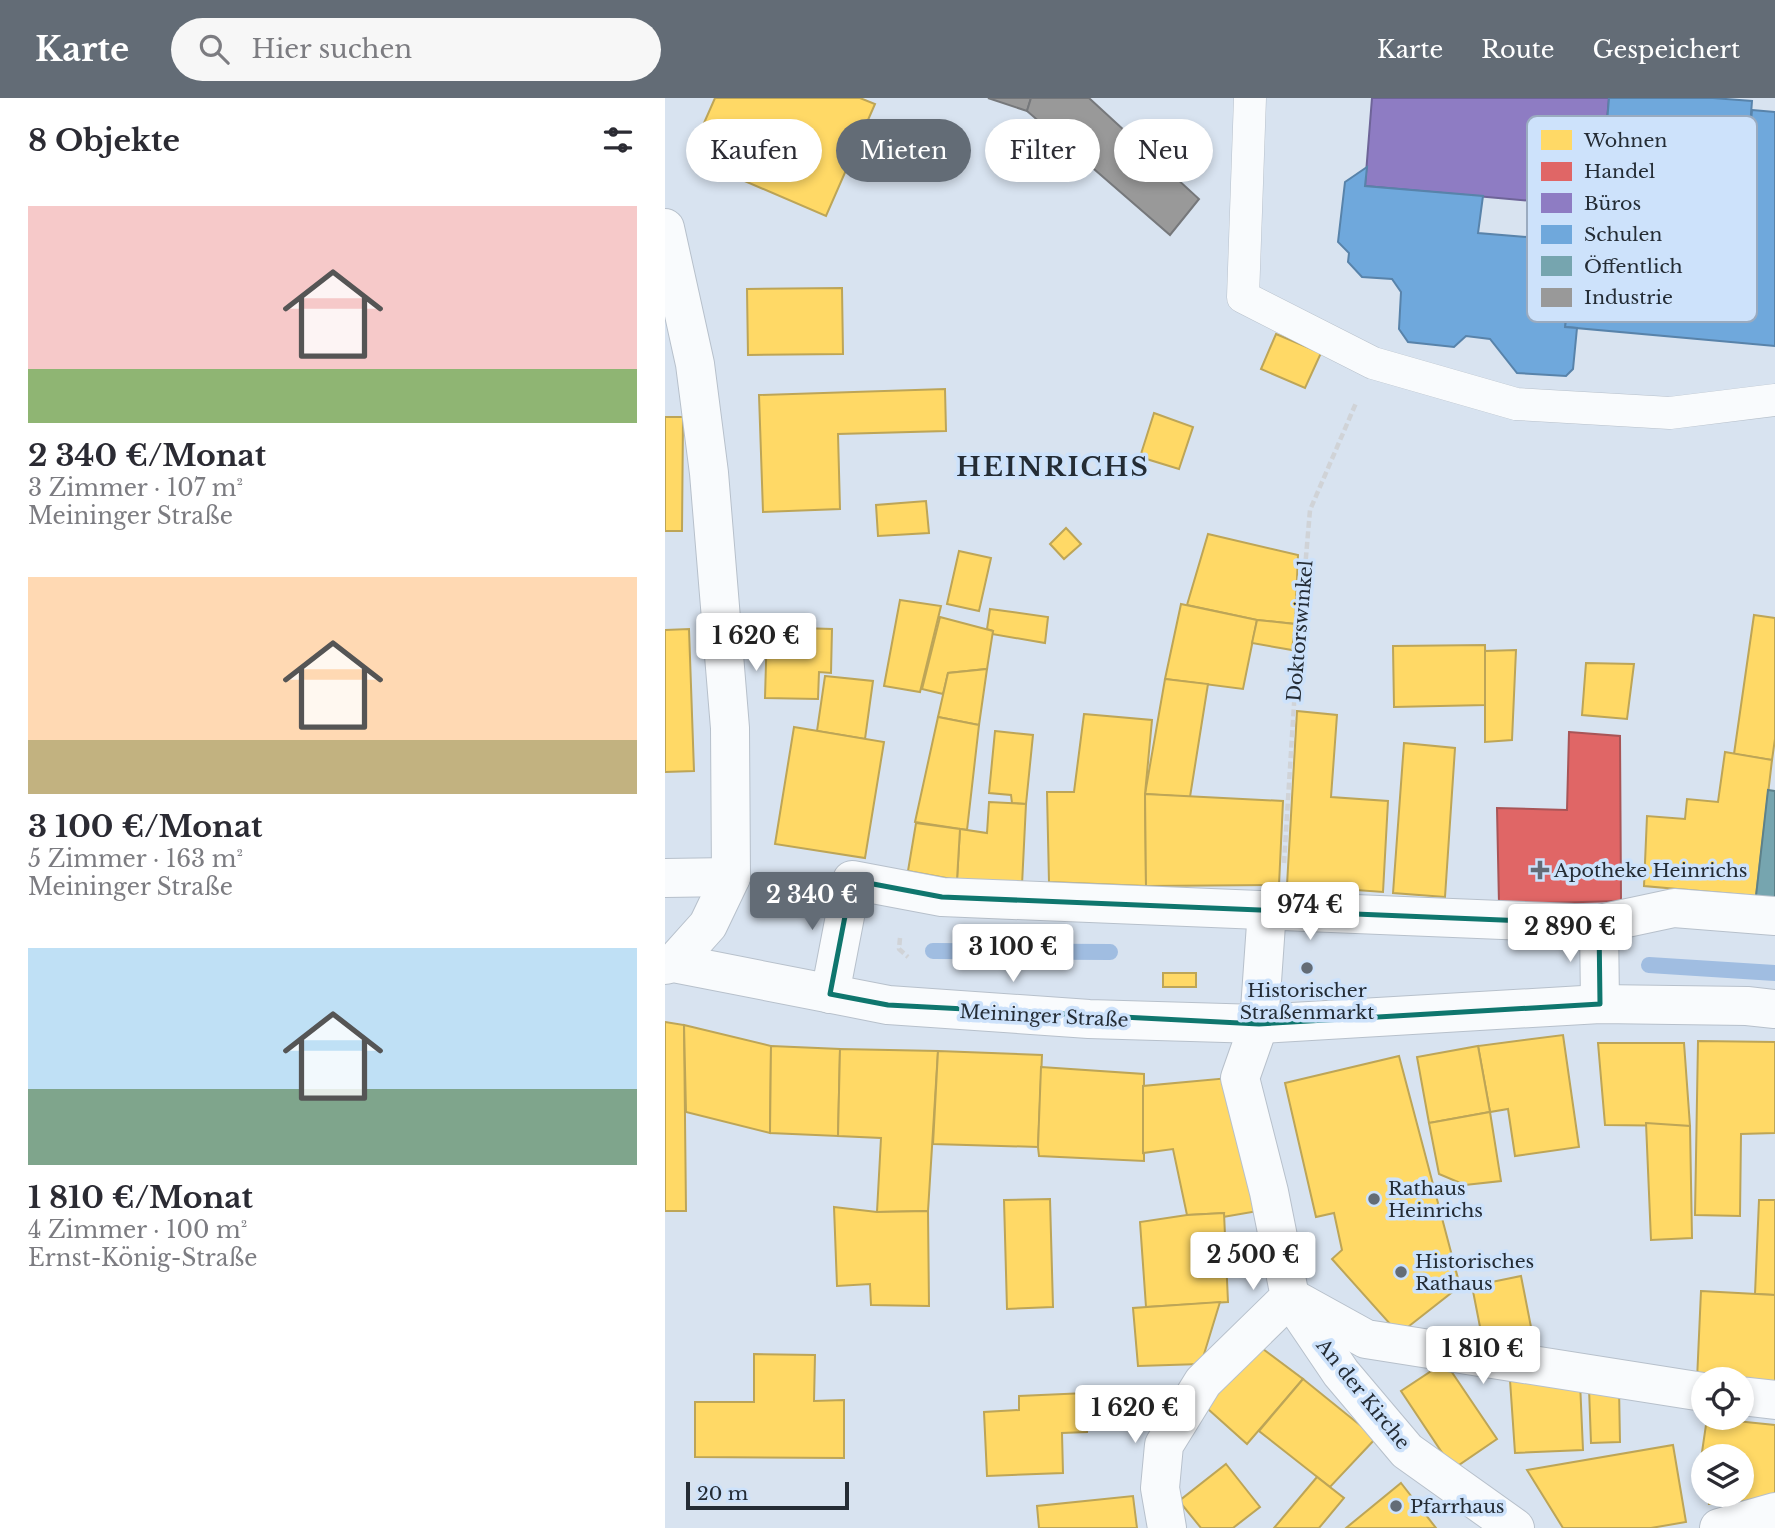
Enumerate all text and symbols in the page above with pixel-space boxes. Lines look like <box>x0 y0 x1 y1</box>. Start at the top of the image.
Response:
search box <box>171 18 661 81</box>
text: Karte <box>35 29 129 70</box>
icon: search <box>195 30 233 68</box>
text: Hier suchen <box>251 33 412 65</box>
text: Karte <box>1377 35 1443 64</box>
text: Route <box>1481 35 1555 64</box>
text: Gespeichert <box>1593 35 1740 64</box>
legend <box>1527 116 1757 322</box>
chip: Kaufen <box>686 119 822 182</box>
chip: Mieten <box>836 119 971 182</box>
chip: Filter <box>985 119 1100 182</box>
chip: Neu <box>1114 119 1213 182</box>
icon: filters <box>599 121 637 159</box>
text: 8 Objekte <box>28 122 180 159</box>
text: Wohnen <box>1583 129 1667 152</box>
text: Handel <box>1584 160 1655 183</box>
text: Büros <box>1584 192 1641 215</box>
text: Schulen <box>1584 223 1662 246</box>
icon: home <box>270 251 396 377</box>
text: Öffentlich <box>1584 255 1683 278</box>
text: Industrie <box>1584 286 1673 309</box>
text: 2 340 €/Monat <box>28 437 266 474</box>
district label: HEINRICHS <box>956 451 1150 483</box>
text: 3 Zimmer · 107 m² <box>28 474 243 502</box>
text: Meininger Straße <box>28 502 233 530</box>
street label: Doktorswinkel <box>1282 559 1318 703</box>
pin: 1 620 € <box>691 614 821 673</box>
icon: home <box>270 622 396 748</box>
text: 1 620 € <box>712 622 800 650</box>
text: 3 100 €/Monat <box>28 808 263 845</box>
text: 5 Zimmer · 163 m² <box>28 845 243 873</box>
place label: Apotheke Heinrichs <box>1553 859 1747 882</box>
marker: Apotheke Heinrichs <box>1532 862 1548 878</box>
pin: 2 340 € <box>747 872 877 932</box>
text: Meininger Straße <box>28 873 233 901</box>
text: 2 340 € <box>766 881 858 909</box>
pin: 974 € <box>1261 882 1359 942</box>
text: 974 € <box>1277 891 1343 919</box>
pin: 2 890 € <box>1505 904 1635 964</box>
text: 2 890 € <box>1524 913 1616 941</box>
pin: 3 100 € <box>948 924 1078 984</box>
text: 3 100 € <box>968 933 1058 961</box>
marker: Historischer Straßenmarkt <box>1299 960 1315 976</box>
place label: Historischer Straßenmarkt <box>1240 979 1375 1024</box>
icon: home <box>270 993 396 1119</box>
street label: Meininger Straße <box>959 1000 1129 1032</box>
place label: Rathaus Heinrichs <box>1388 1177 1483 1222</box>
text: 1 810 €/Monat <box>28 1179 253 1216</box>
marker: Rathaus Heinrichs <box>1366 1191 1382 1207</box>
text: 4 Zimmer · 100 m² <box>28 1216 247 1244</box>
pin: 2 500 € <box>1188 1232 1318 1292</box>
text: 2 500 € <box>1206 1241 1300 1269</box>
text: Ernst-König-Straße <box>28 1244 257 1272</box>
place label: Historisches Rathaus <box>1415 1250 1534 1295</box>
marker: Historisches Rathaus <box>1393 1264 1409 1280</box>
pin: 1 810 € <box>1418 1326 1548 1386</box>
street label: An der Kirche <box>1311 1333 1414 1454</box>
text: 1 810 € <box>1442 1335 1524 1363</box>
map controls <box>1691 1367 1754 1507</box>
button: locate <box>1691 1367 1754 1430</box>
pin: 1 620 € <box>1070 1386 1200 1445</box>
text: 1 620 € <box>1091 1394 1179 1422</box>
button: layers <box>1691 1444 1754 1507</box>
scale bar <box>686 1479 849 1511</box>
text: 20 m <box>697 1482 748 1505</box>
place label: Pfarrhaus <box>1410 1495 1505 1518</box>
marker: Pfarrhaus <box>1388 1498 1404 1514</box>

